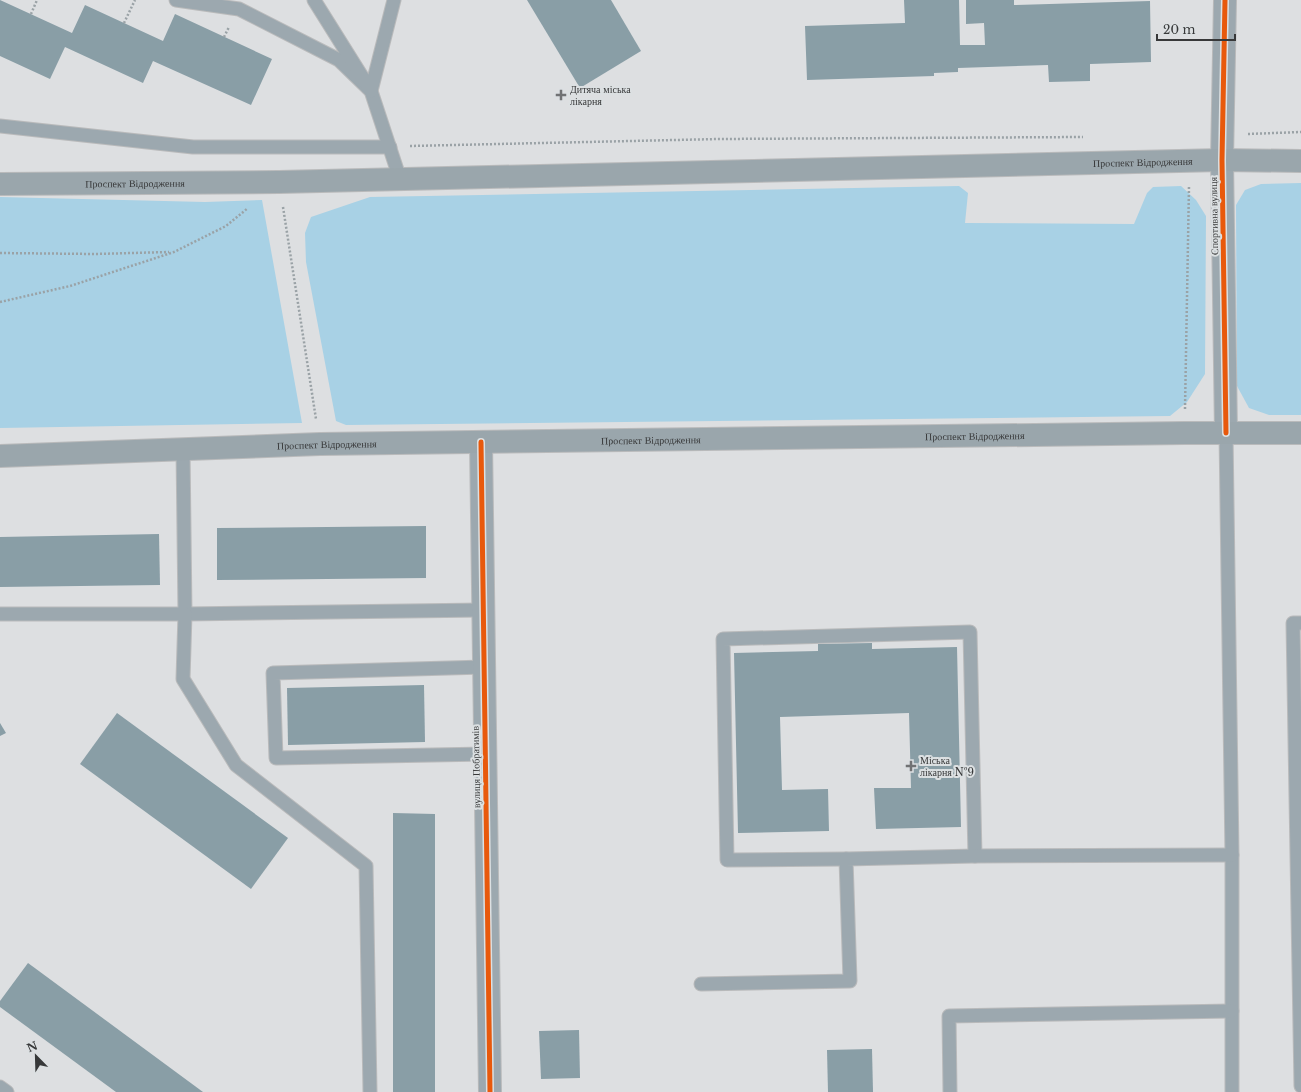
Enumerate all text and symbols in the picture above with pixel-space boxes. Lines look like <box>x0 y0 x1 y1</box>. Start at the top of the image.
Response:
scale bar <box>1157 16 1235 42</box>
text: 20 m <box>1163 22 1195 37</box>
place label: Дитяча міська лікарня <box>570 83 631 108</box>
marker: Дитяча міська лікарня <box>555 89 567 101</box>
street label: Проспект Відродження <box>1093 154 1193 170</box>
street label: Проспект Відродження <box>85 176 185 190</box>
street label: Спортивна вулиця <box>1207 176 1221 255</box>
street label: Проспект Відродження <box>925 429 1025 443</box>
street label: Проспект Відродження <box>601 433 701 447</box>
street label: Проспект Відродження <box>277 437 377 452</box>
street label: вулиця Побратимів <box>469 726 483 808</box>
place label: Міська лікарня №9 <box>920 754 974 779</box>
marker: Міська лікарня №9 <box>905 760 917 772</box>
north arrow <box>16 1036 56 1076</box>
text: N <box>25 1038 40 1055</box>

